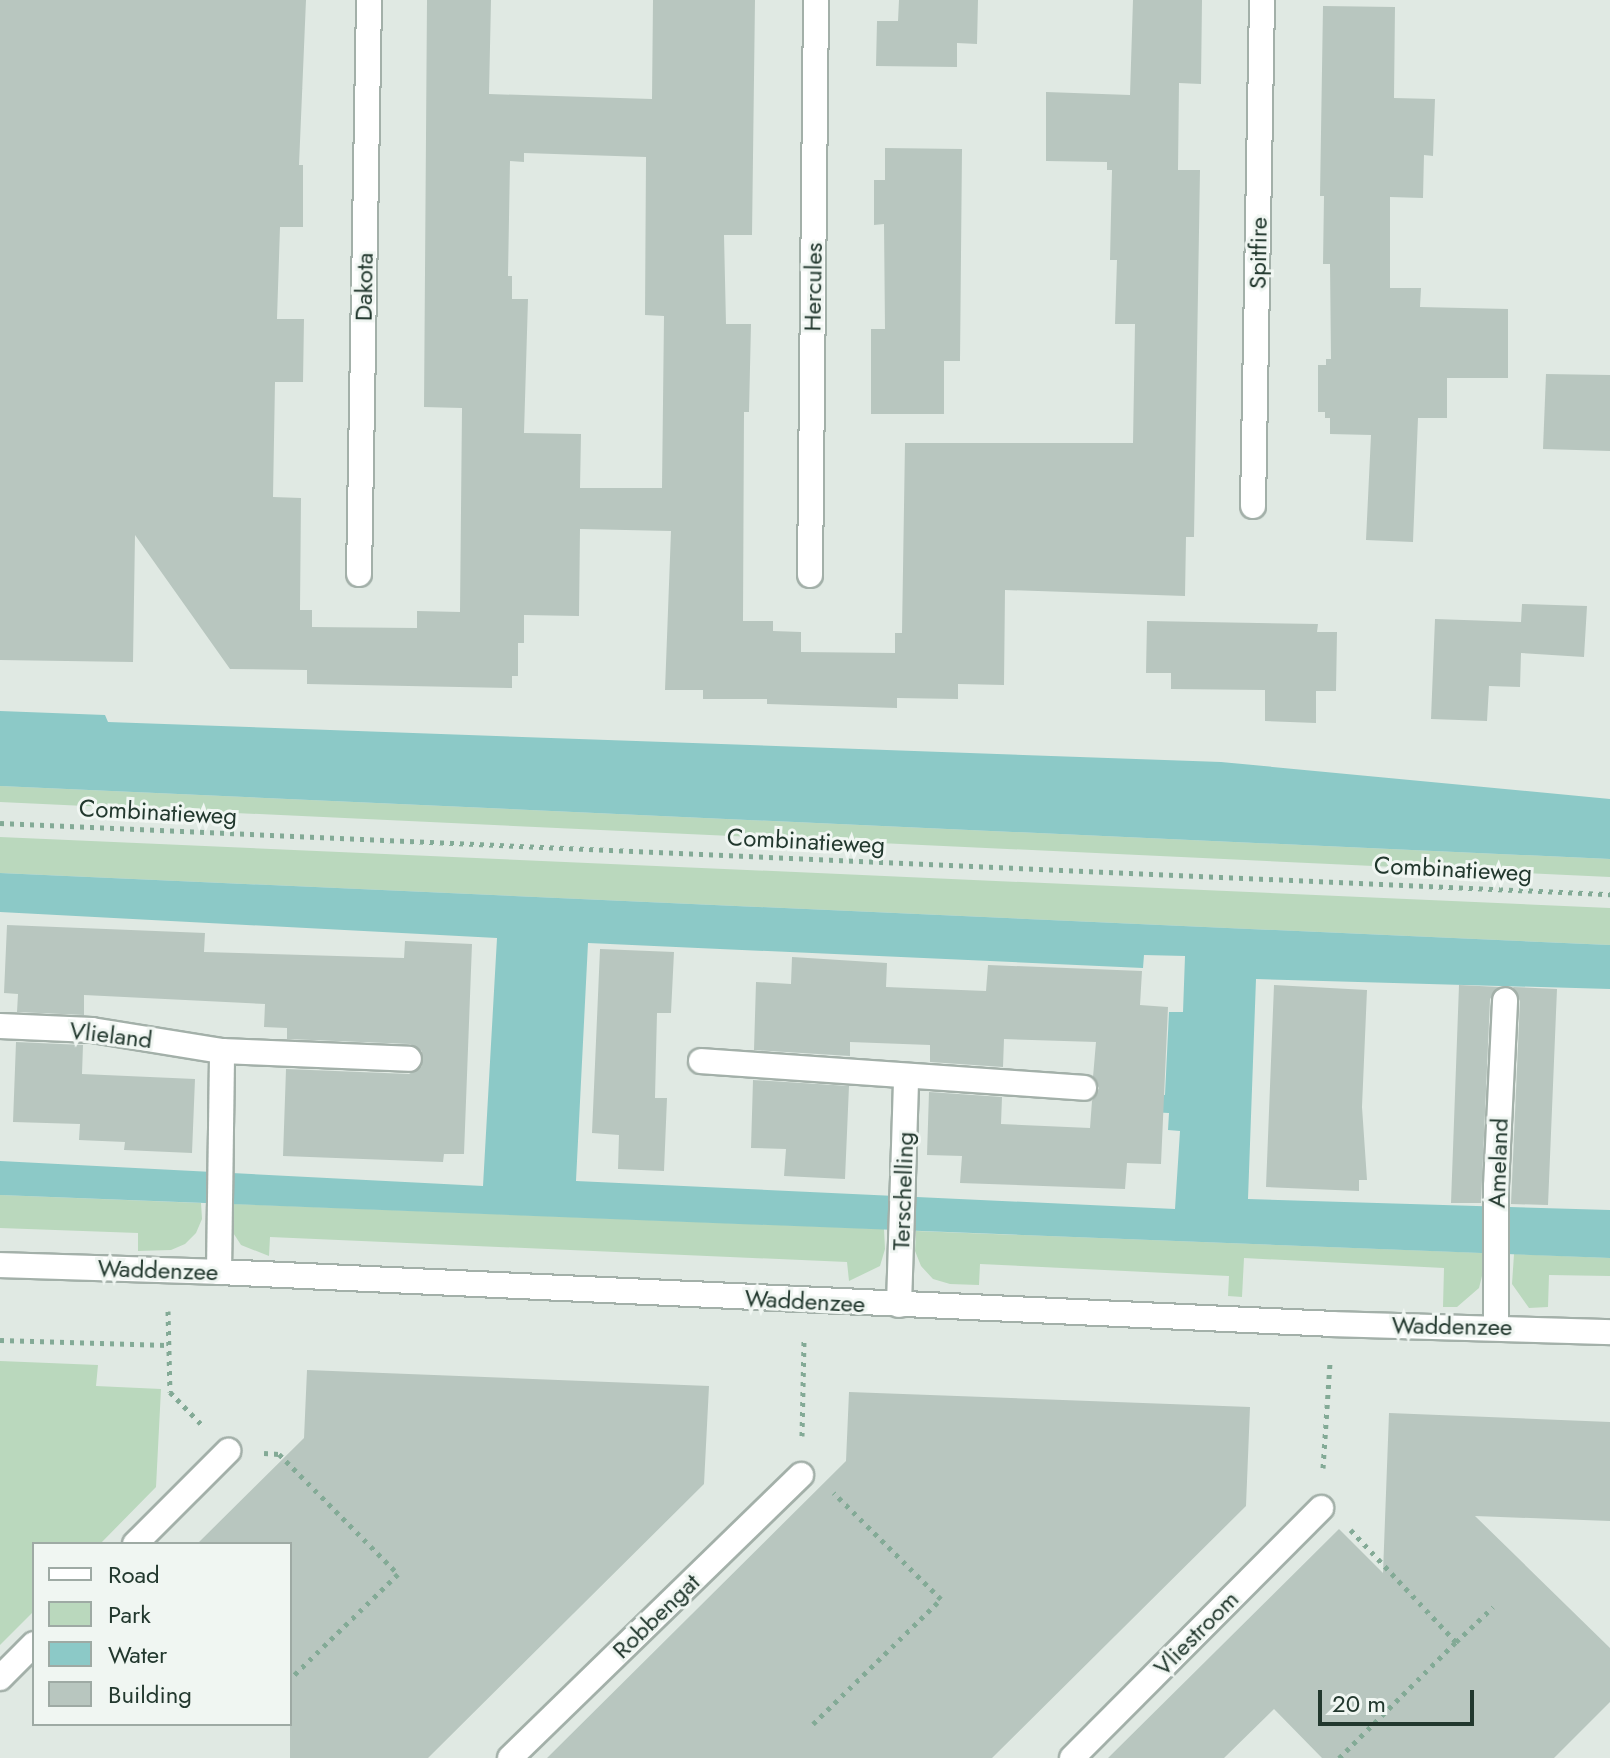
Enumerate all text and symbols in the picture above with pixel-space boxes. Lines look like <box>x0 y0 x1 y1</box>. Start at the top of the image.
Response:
street label: Spitfire <box>1243 217 1273 289</box>
street label: Hercules <box>798 242 828 332</box>
street label: Dakota <box>349 253 379 321</box>
street label: Combinatieweg <box>78 793 238 831</box>
street label: Combinatieweg <box>726 822 886 860</box>
street label: Combinatieweg <box>1373 850 1533 888</box>
street label: Vlieland <box>68 1016 154 1054</box>
street label: Ameland <box>1482 1117 1514 1209</box>
street label: Terschelling <box>887 1131 919 1251</box>
street label: Waddenzee <box>97 1254 219 1286</box>
street label: Waddenzee <box>744 1283 866 1319</box>
street label: Waddenzee <box>1391 1311 1513 1341</box>
legend <box>32 1542 292 1726</box>
text: Road <box>108 1557 160 1592</box>
street label: Robbengat <box>606 1567 706 1665</box>
street label: Vliestroom <box>1148 1585 1244 1681</box>
text: Park <box>108 1597 151 1632</box>
text: Water <box>108 1637 167 1672</box>
scale bar <box>1322 1674 1478 1724</box>
text: Building <box>108 1677 192 1712</box>
text: 20 m <box>1332 1686 1386 1721</box>

